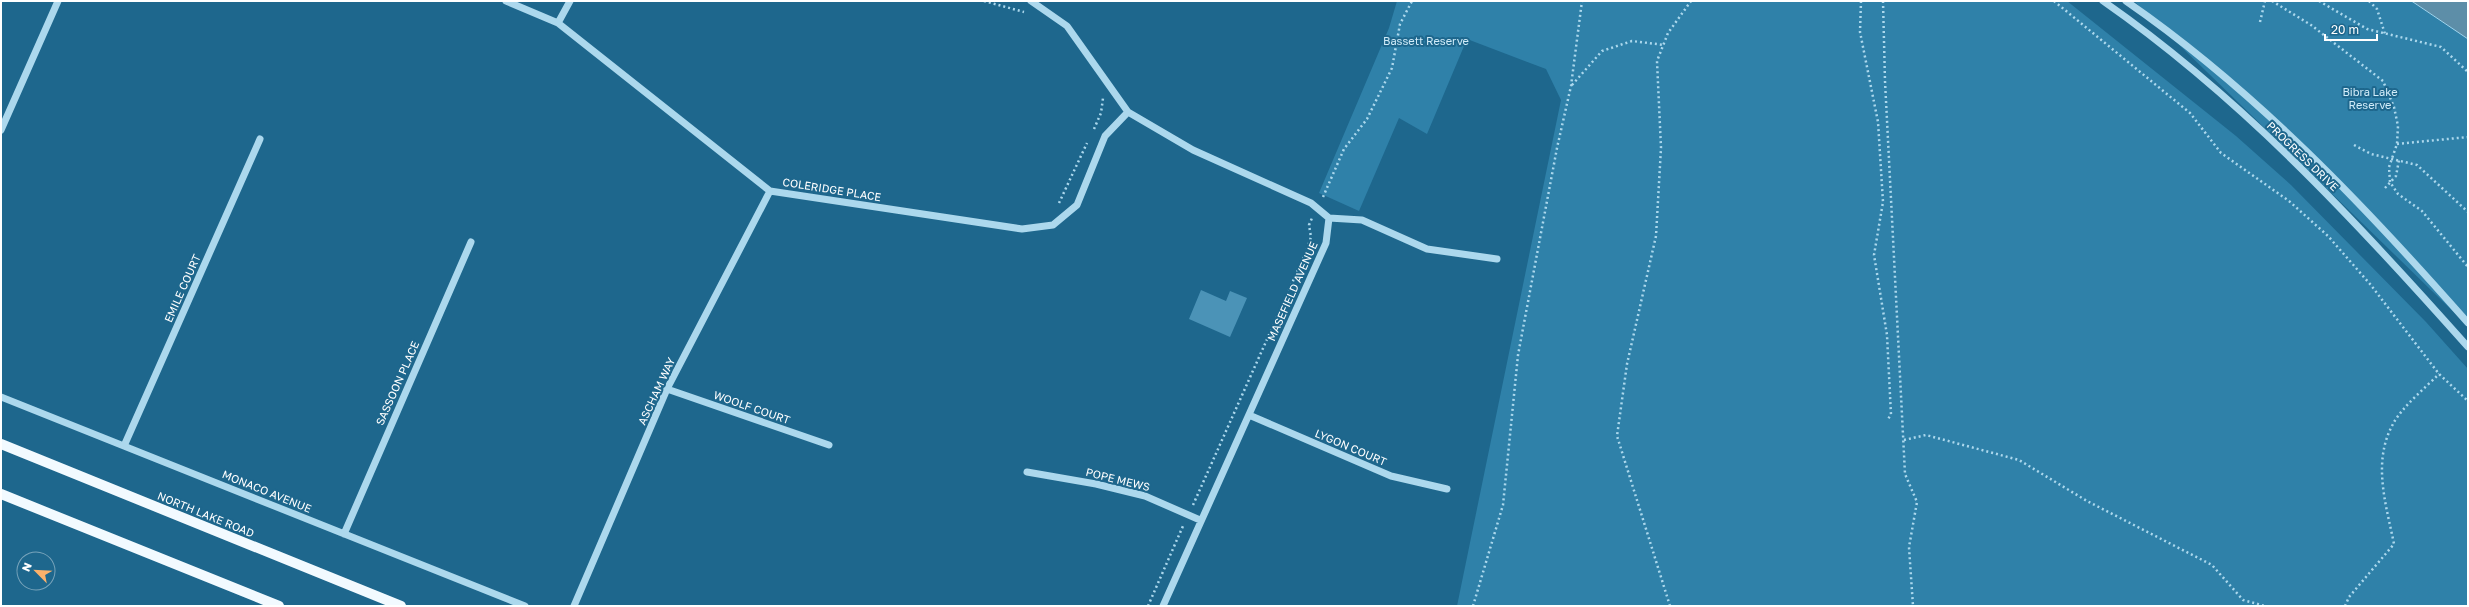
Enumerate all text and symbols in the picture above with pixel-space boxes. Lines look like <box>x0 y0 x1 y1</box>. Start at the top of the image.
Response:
scale bar <box>2325 16 2377 42</box>
text: 20 m <box>2331 22 2359 37</box>
park label: Bassett Reserve <box>1383 34 1469 47</box>
park label: Bibra Lake Reserve <box>2342 85 2398 111</box>
street label: PROGRESS DRIVE <box>2265 119 2342 194</box>
street label: COLERIDGE PLACE <box>782 175 882 203</box>
street label: MASEFIELD AVENUE <box>1264 239 1320 343</box>
street label: EMILE COURT <box>161 252 203 324</box>
street label: SASSOON PLACE <box>373 339 422 427</box>
street label: ASCHAM WAY <box>635 355 677 427</box>
street label: WOOLF COURT <box>712 388 792 426</box>
street label: LYGON COURT <box>1313 426 1389 468</box>
street label: POPE MEWS <box>1085 465 1151 493</box>
street label: MONACO AVENUE <box>221 467 314 515</box>
street label: NORTH LAKE ROAD <box>156 489 257 539</box>
north arrow <box>16 551 56 591</box>
text: N <box>19 560 34 573</box>

